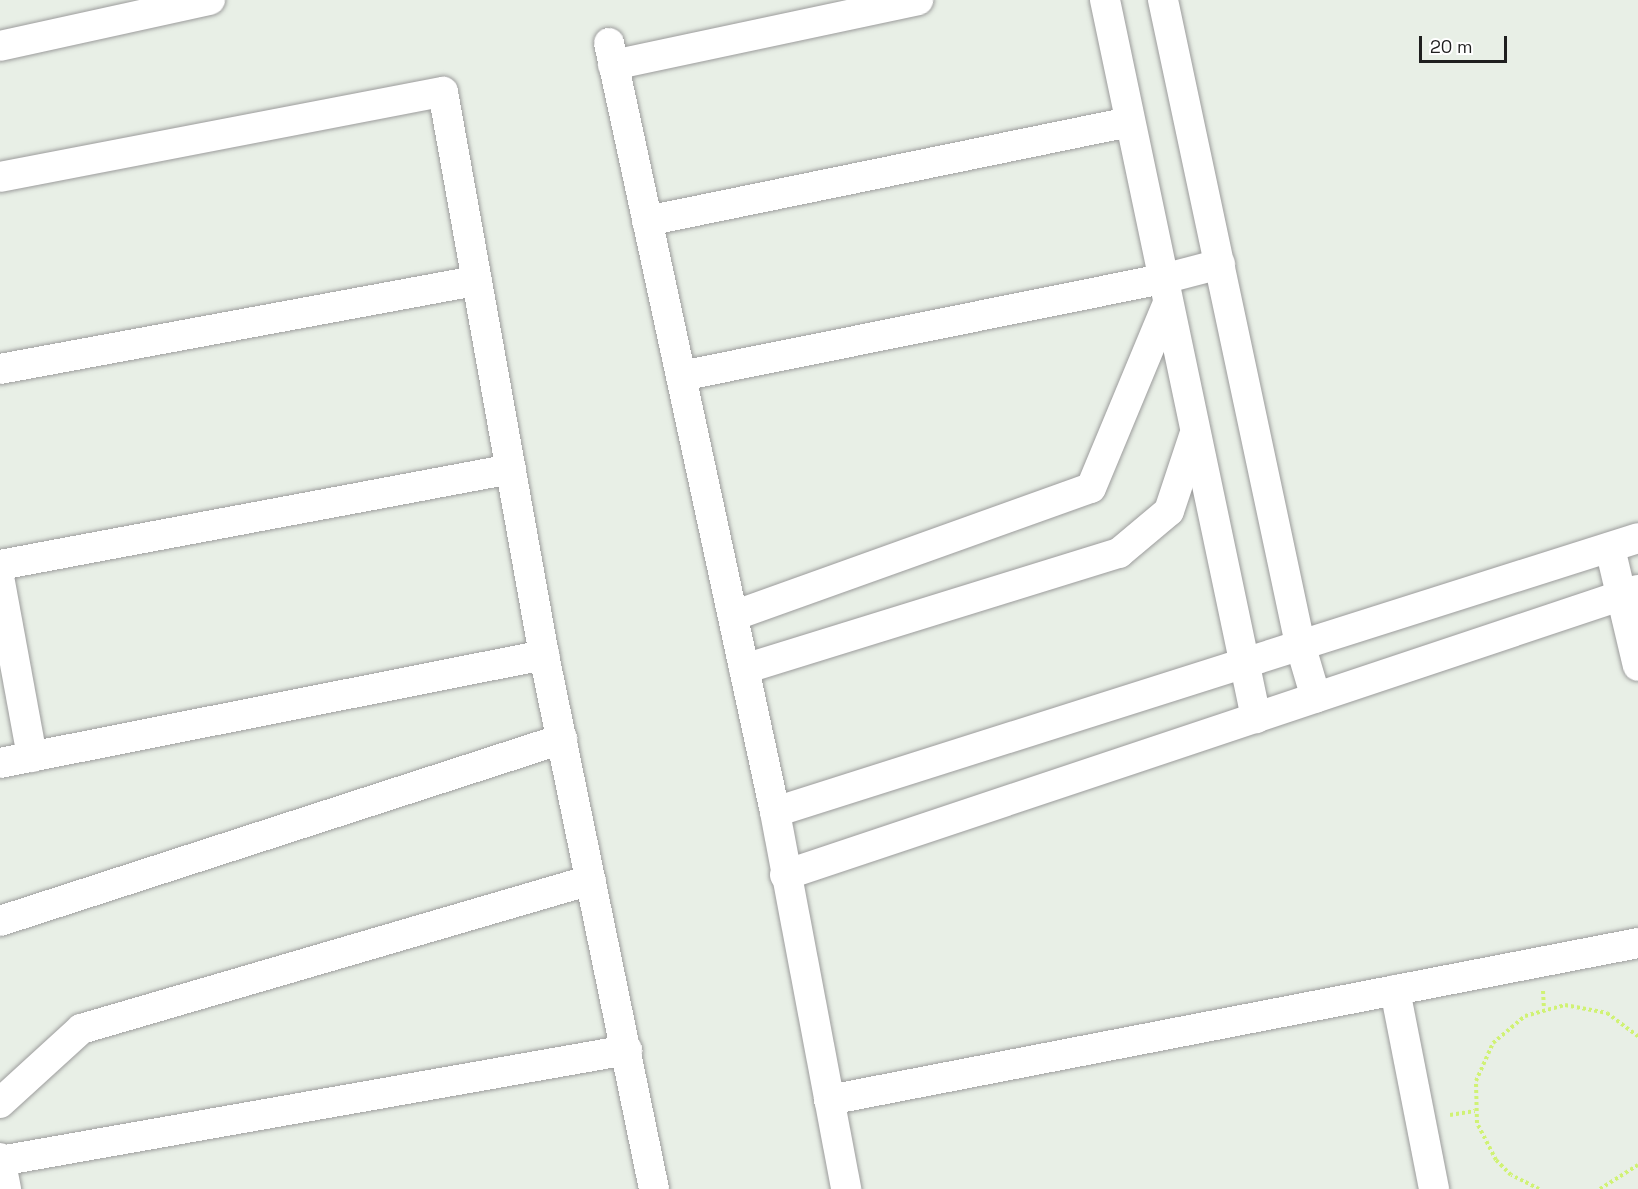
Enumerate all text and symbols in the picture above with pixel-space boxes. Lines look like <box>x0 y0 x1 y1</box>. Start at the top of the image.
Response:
scale bar <box>1422 24 1510 62</box>
text: 20 m <box>1430 35 1473 58</box>

